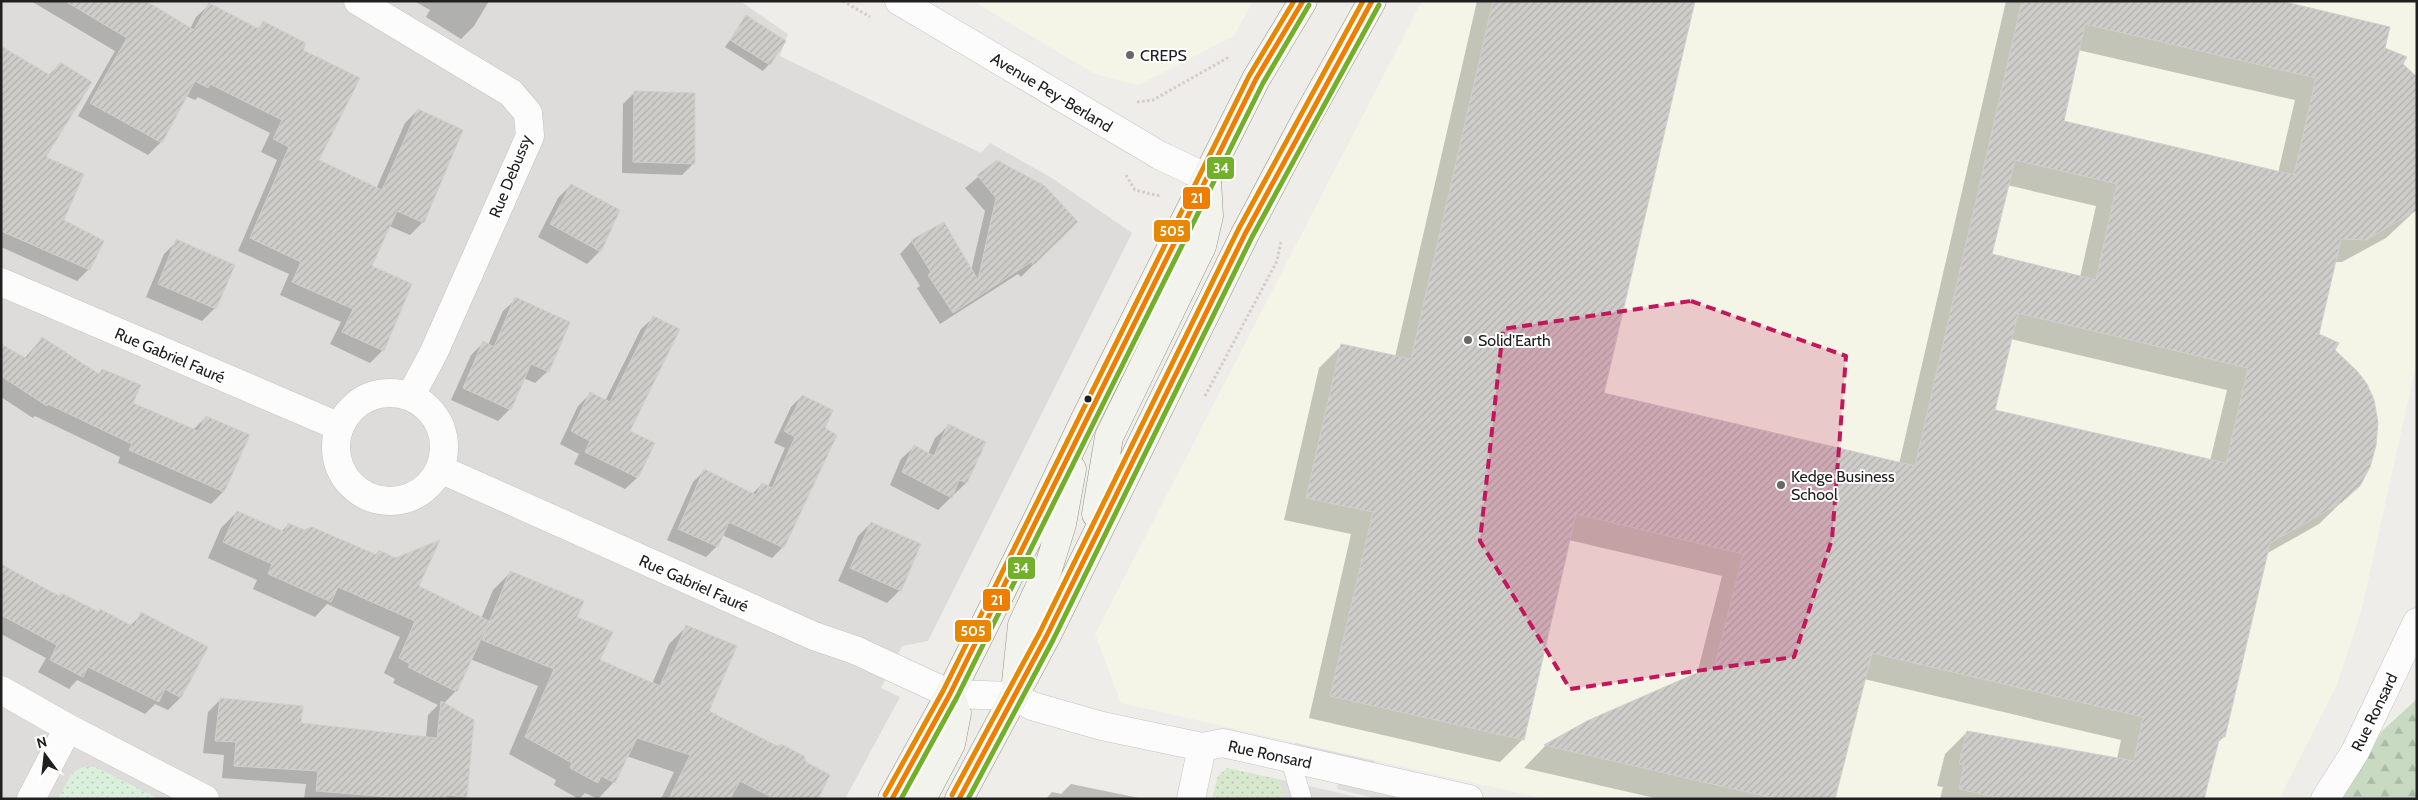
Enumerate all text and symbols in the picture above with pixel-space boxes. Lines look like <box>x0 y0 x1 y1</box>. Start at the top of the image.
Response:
place label: CREPS <box>1140 46 1187 65</box>
street label: Avenue Pey-Berland <box>988 49 1116 136</box>
marker: CREPS <box>1124 49 1136 61</box>
street label: Rue Debussy <box>485 132 536 221</box>
line badge: 34 <box>1206 156 1235 180</box>
text: 34 <box>1213 159 1229 177</box>
line badge: 21 <box>1182 186 1211 210</box>
text: 21 <box>1191 189 1203 207</box>
line badge: 505 <box>1153 219 1191 243</box>
text: 505 <box>1160 222 1184 240</box>
street label: Rue Gabriel Fauré <box>112 324 228 387</box>
place label: Solid'Earth <box>1478 331 1551 350</box>
marker: Solid'Earth <box>1462 334 1474 346</box>
unlabelled marker <box>1083 394 1093 404</box>
place label: Kedge Business School <box>1791 467 1895 504</box>
marker: Kedge Business School <box>1775 479 1787 491</box>
street label: Rue Gabriel Fauré <box>636 551 751 616</box>
line badge: 34 <box>1007 556 1036 580</box>
text: 34 <box>1013 559 1029 577</box>
line badge: 21 <box>982 588 1011 612</box>
text: 21 <box>991 591 1003 609</box>
line badge: 505 <box>954 619 992 643</box>
text: 505 <box>961 622 985 640</box>
street label: Rue Ronsard <box>2347 670 2402 754</box>
north arrow <box>20 730 70 780</box>
text: N <box>35 732 49 752</box>
street label: Rue Ronsard <box>1226 736 1313 773</box>

